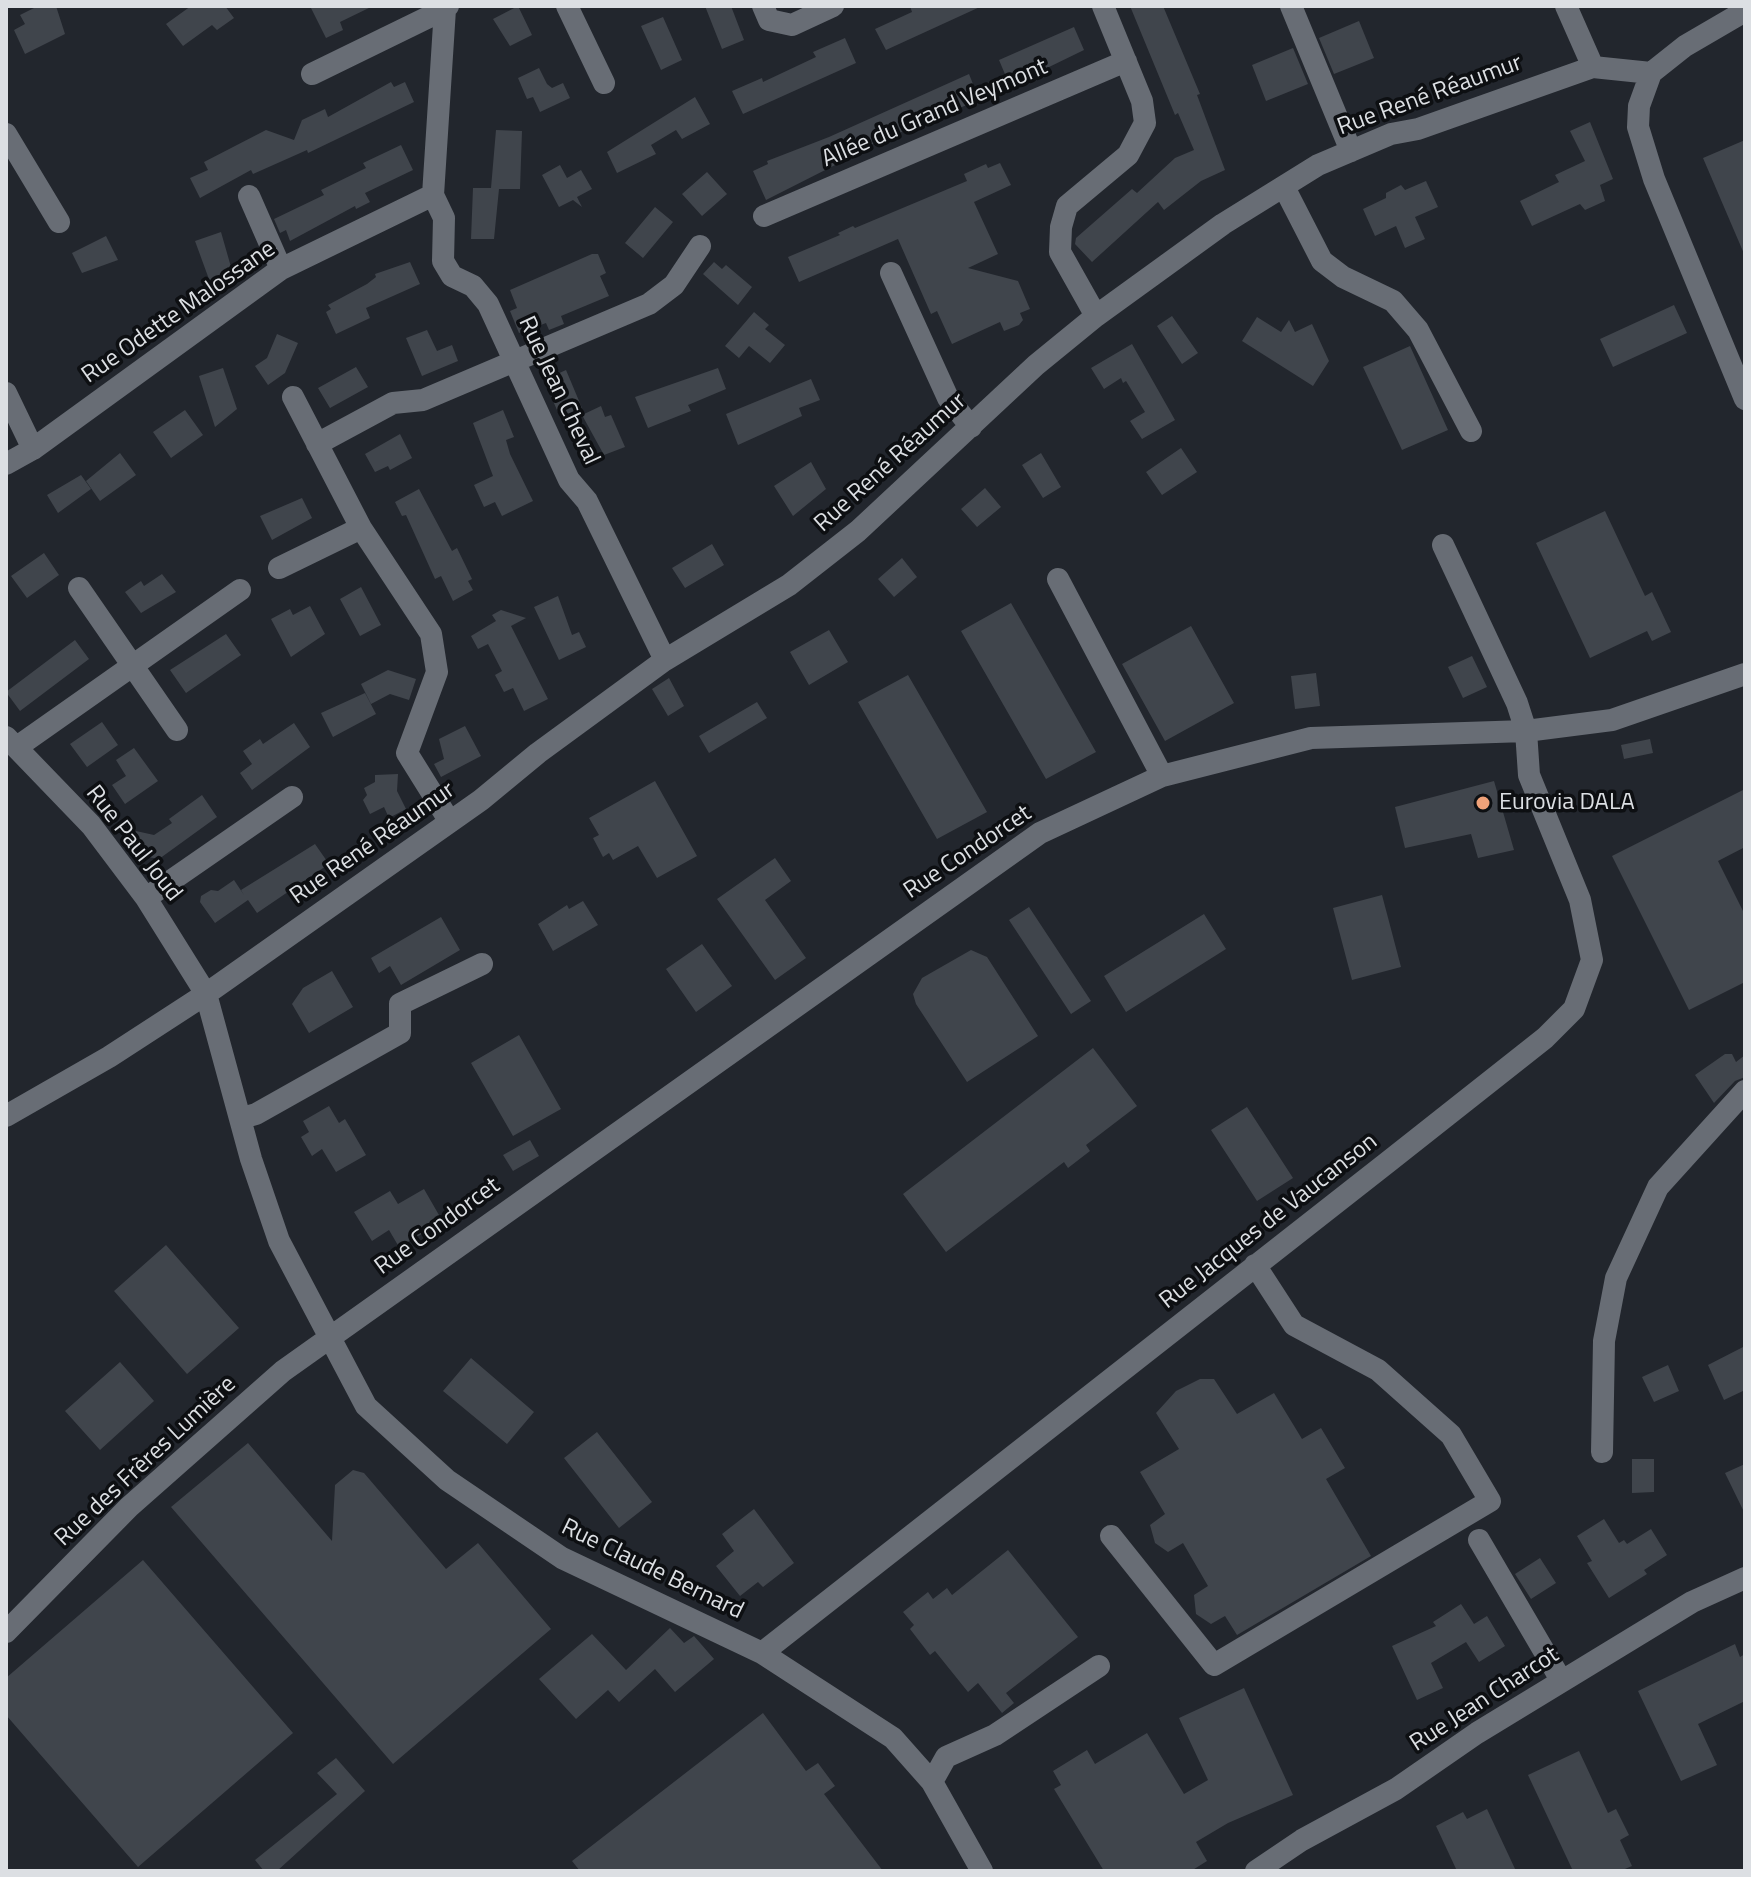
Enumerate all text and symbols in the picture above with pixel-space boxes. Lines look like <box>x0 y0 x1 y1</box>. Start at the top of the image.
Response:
street label: Rue René Réaumur <box>1334 49 1526 143</box>
street label: Allée du Grand Veymont <box>818 53 1052 175</box>
street label: Rue Odette Malossane <box>77 235 281 391</box>
street label: Rue Jean Cheval <box>511 312 605 470</box>
street label: Rue René Réaumur <box>809 387 973 539</box>
street label: Rue René Réaumur <box>285 776 461 912</box>
street label: Rue Paul Joud <box>79 780 187 908</box>
place label: Eurovia DALA <box>1499 789 1635 817</box>
marker: Eurovia DALA <box>1474 794 1492 812</box>
street label: Rue Condorcet <box>899 800 1037 906</box>
street label: Rue Jacques de Vaucanson <box>1154 1128 1384 1316</box>
street label: Rue Condorcet <box>370 1172 506 1282</box>
street label: Rue des Frères Lumière <box>50 1371 242 1553</box>
street label: Rue Claude Bernard <box>556 1513 748 1627</box>
street label: Rue Jean Charcot <box>1405 1641 1565 1759</box>

